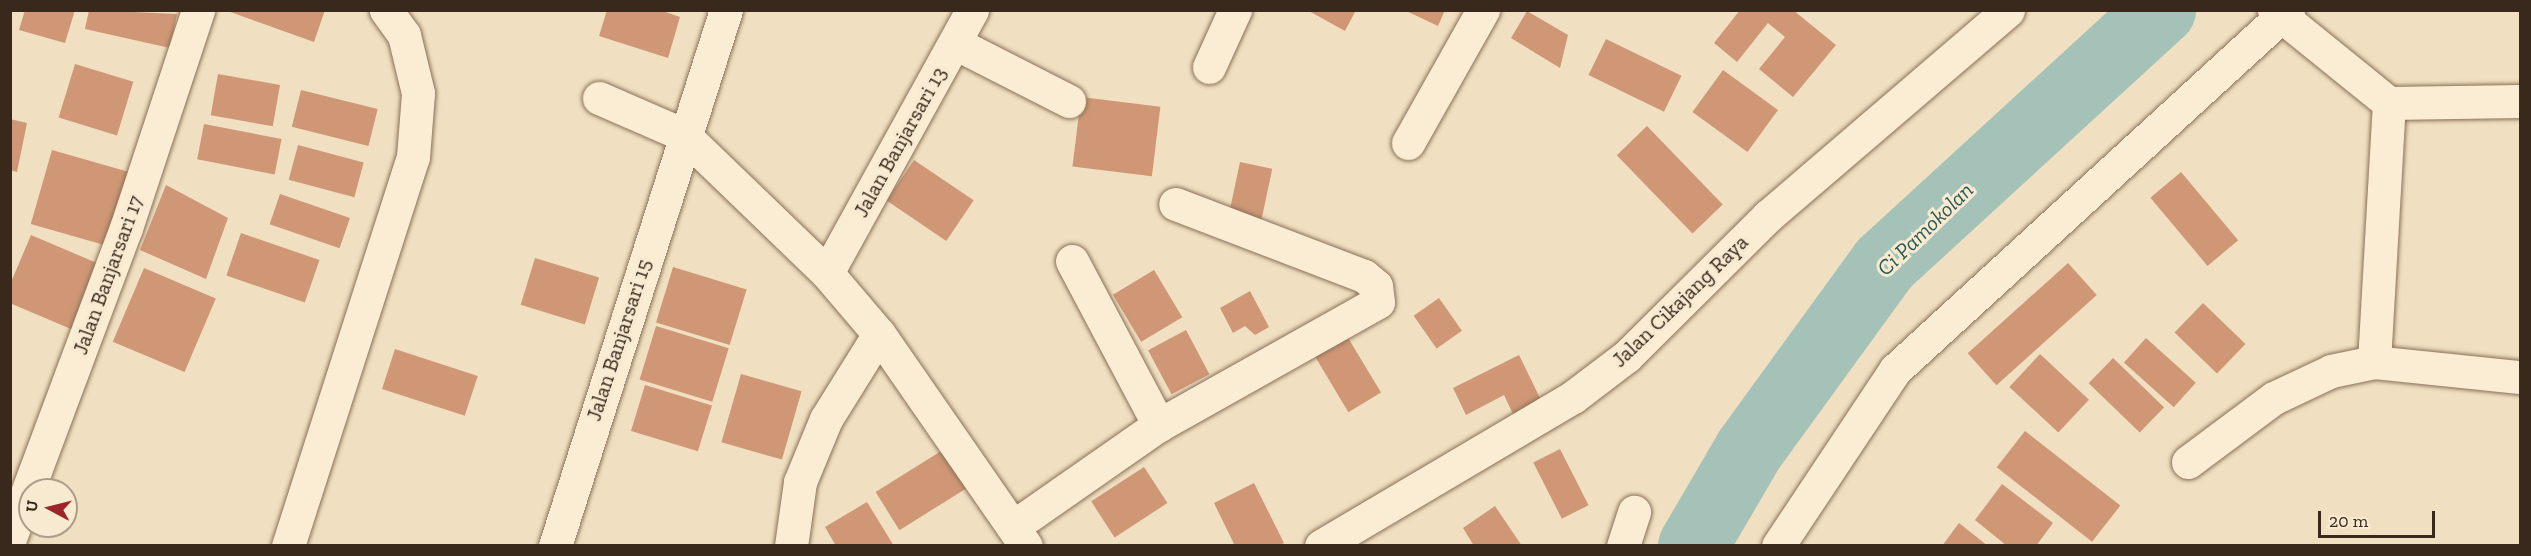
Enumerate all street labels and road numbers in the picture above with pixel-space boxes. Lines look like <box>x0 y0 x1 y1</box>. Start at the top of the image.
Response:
street label: Jalan Banjarsari 13 <box>848 62 952 222</box>
street label: Jalan Banjarsari 17 <box>68 192 148 358</box>
street label: Jalan Cikajang Raya <box>1607 230 1753 372</box>
street label: Jalan Banjarsari 15 <box>581 256 657 424</box>

